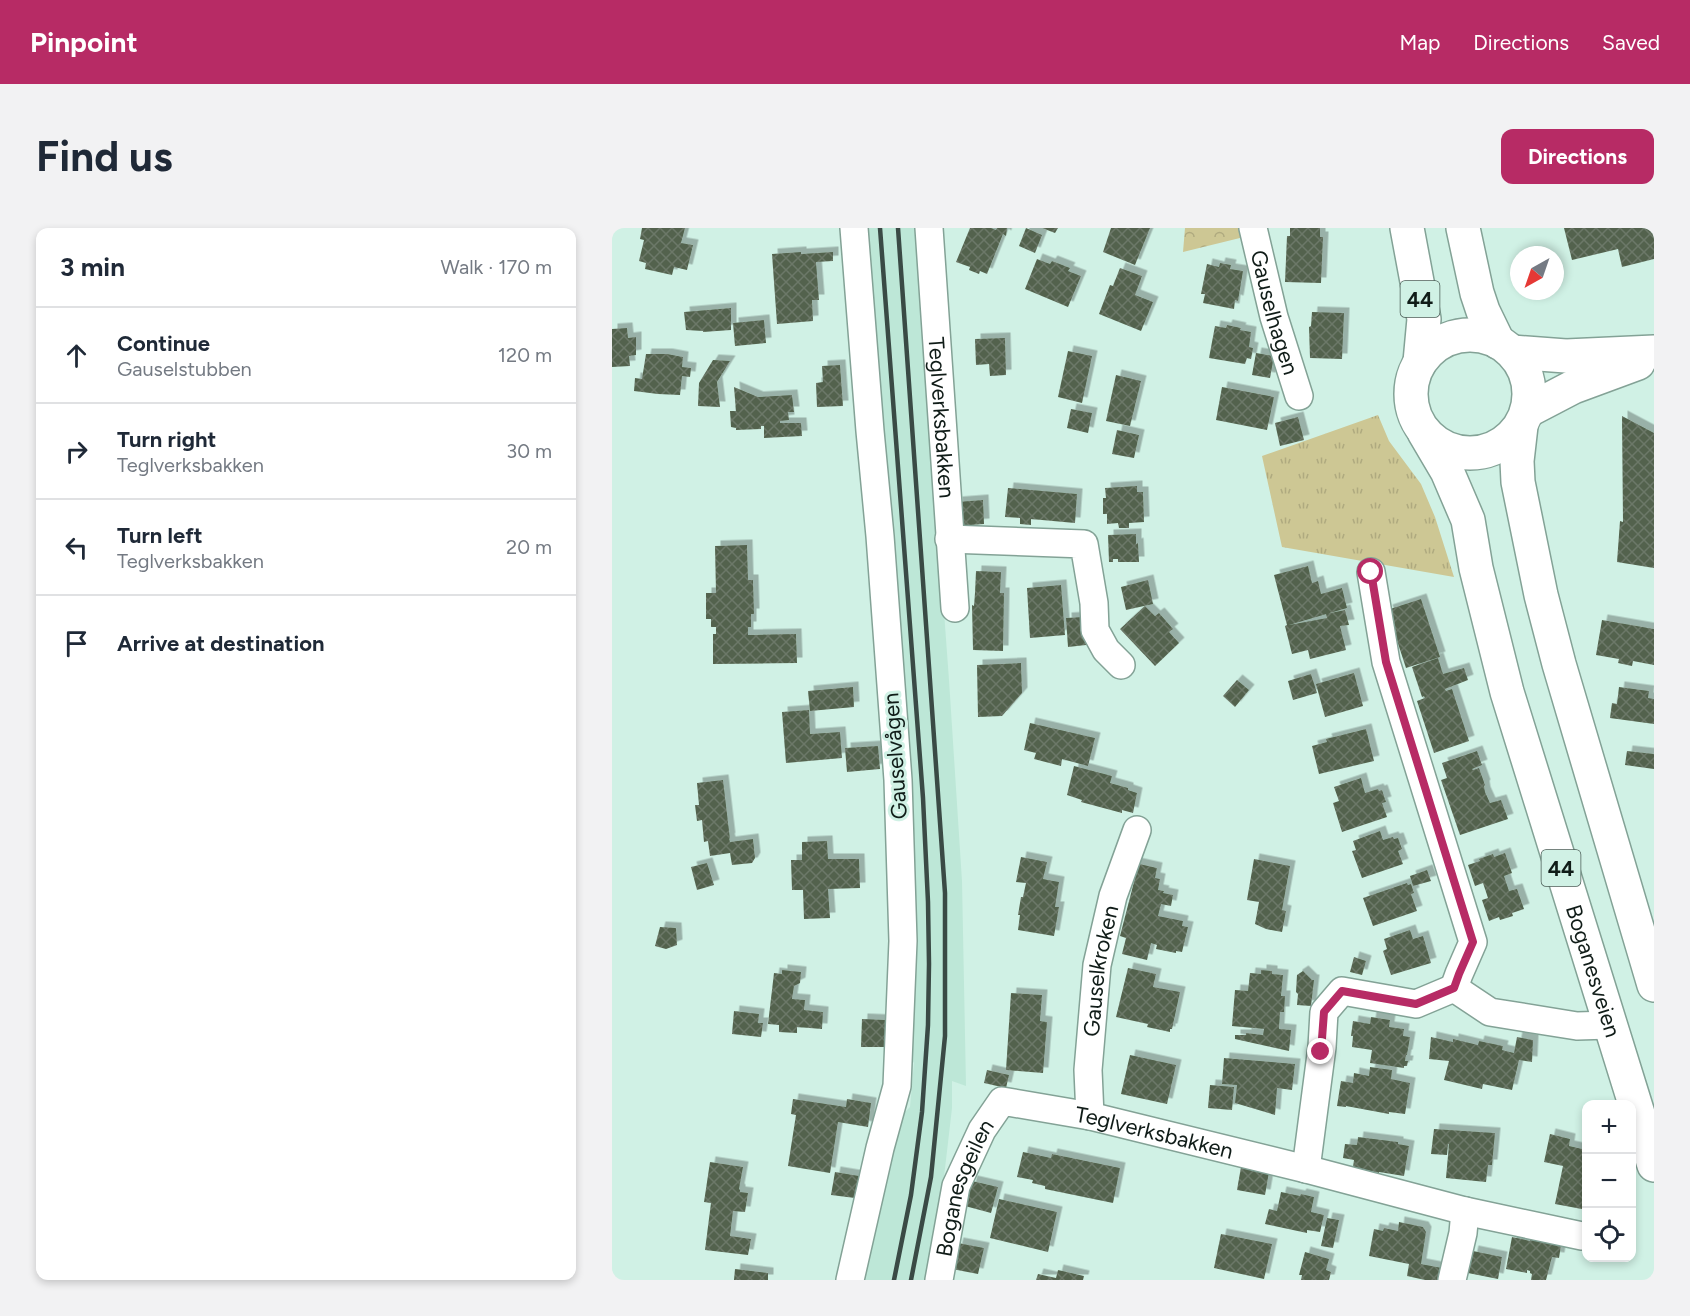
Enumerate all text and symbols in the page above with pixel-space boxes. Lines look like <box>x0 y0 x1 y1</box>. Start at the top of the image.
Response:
text: Pinpoint <box>30 25 138 59</box>
text: Map <box>1399 30 1440 55</box>
text: Directions <box>1473 30 1569 55</box>
text: Saved <box>1602 30 1660 55</box>
button: Directions <box>1501 129 1654 184</box>
text: Find us <box>36 131 173 182</box>
north arrow <box>1510 246 1564 300</box>
street label: Gauselhagen <box>1245 247 1305 378</box>
text: 3 min <box>60 251 125 283</box>
text: Walk · 170 m <box>441 255 552 279</box>
road number: 44 <box>1400 281 1440 317</box>
text: Continue <box>117 330 210 357</box>
street label: Teglverksbakken <box>923 336 961 499</box>
icon: ahead <box>60 339 93 372</box>
text: 120 m <box>498 343 552 367</box>
text: Gauselstubben <box>117 357 252 381</box>
text: Turn right <box>117 426 216 453</box>
icon: right <box>60 435 93 468</box>
text: 30 m <box>506 439 552 463</box>
text: Teglverksbakken <box>117 453 264 477</box>
text: Turn left <box>117 522 203 549</box>
icon: left <box>60 531 93 564</box>
text: 20 m <box>506 535 552 559</box>
text: Teglverksbakken <box>117 549 264 573</box>
route start <box>1357 558 1383 584</box>
icon: arrive <box>60 627 93 660</box>
text: Arrive at destination <box>117 630 325 657</box>
street label: Gauselvågen <box>877 692 913 820</box>
road number: 44 <box>1542 850 1580 886</box>
street label: Boganesveien <box>1560 901 1627 1040</box>
street label: Gauselkroken <box>1077 902 1124 1038</box>
route end <box>1307 1038 1333 1064</box>
street label: Teglverksbakken <box>1073 1100 1236 1164</box>
map controls <box>1582 1100 1636 1262</box>
button: + <box>1582 1100 1636 1154</box>
street label: Boganesgeilen <box>930 1113 999 1259</box>
button: − <box>1582 1154 1636 1208</box>
button: locate <box>1582 1208 1636 1262</box>

